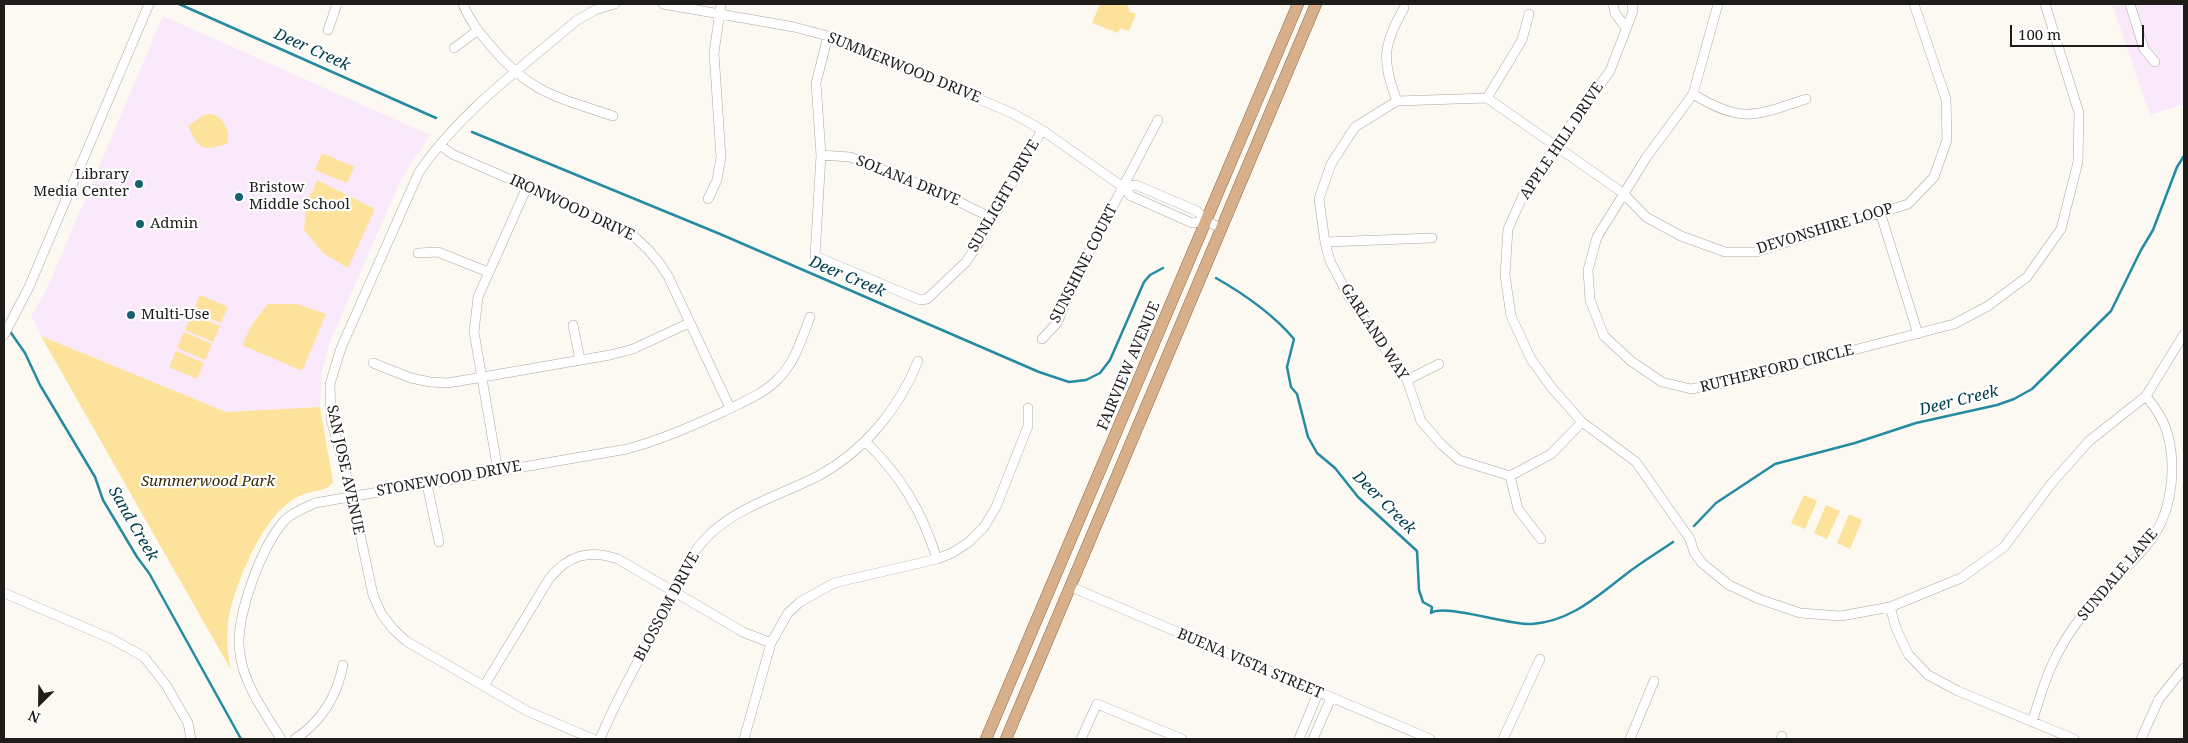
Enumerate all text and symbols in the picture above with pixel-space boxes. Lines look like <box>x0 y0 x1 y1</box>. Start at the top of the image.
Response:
scale bar <box>2013 15 2147 47</box>
text: 100 m <box>2018 24 2061 44</box>
water label: Deer Creek <box>271 25 353 75</box>
street label: SUMMERWOOD DRIVE <box>825 29 983 107</box>
street label: APPLE HILL DRIVE <box>1516 79 1608 203</box>
street label: SUNLIGHT DRIVE <box>965 137 1043 255</box>
street label: SOLANA DRIVE <box>853 152 963 210</box>
place label: Library Media Center <box>33 166 129 201</box>
street label: IRONWOOD DRIVE <box>507 171 637 245</box>
marker: Library Media Center <box>133 178 145 190</box>
place label: Bristow Middle School <box>249 179 350 214</box>
marker: Bristow Middle School <box>233 191 245 203</box>
street label: DEVONSHIRE LOOP <box>1755 200 1895 258</box>
street label: SUNSHINE COURT <box>1046 202 1122 326</box>
place label: Admin <box>150 215 198 233</box>
marker: Admin <box>134 218 146 230</box>
water label: Deer Creek <box>806 252 888 302</box>
street label: GARLAND WAY <box>1336 281 1412 383</box>
street label: FAIRVIEW AVENUE <box>1094 299 1164 433</box>
place label: Multi-Use <box>141 306 210 324</box>
marker: Multi-Use <box>125 309 137 321</box>
street label: RUTHERFORD CIRCLE <box>1698 341 1856 397</box>
water label: Deer Creek <box>1917 382 2001 420</box>
street label: SAN JOSE AVENUE <box>322 404 368 536</box>
street label: STONEWOOD DRIVE <box>375 457 523 501</box>
water label: Deer Creek <box>1349 468 1419 538</box>
park label: Summerwood Park <box>141 473 275 491</box>
water label: Sand Creek <box>104 483 162 565</box>
street label: SUNDALE LANE <box>2074 525 2162 625</box>
street label: BLOSSOM DRIVE <box>631 549 703 665</box>
street label: BUENA VISTA STREET <box>1174 625 1326 703</box>
north arrow <box>15 678 65 728</box>
text: N <box>25 706 43 728</box>

